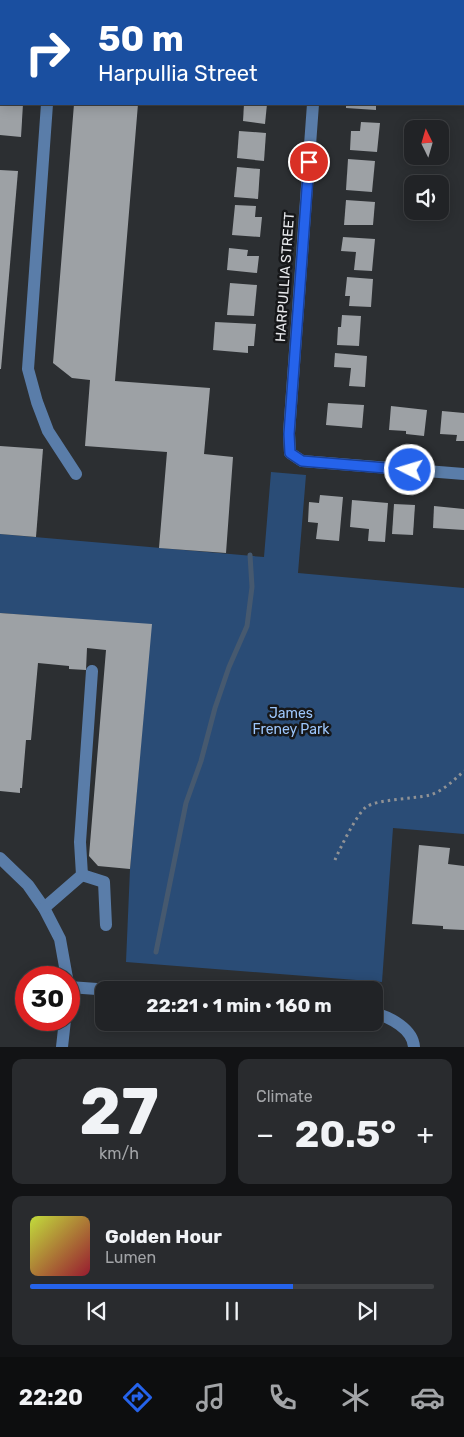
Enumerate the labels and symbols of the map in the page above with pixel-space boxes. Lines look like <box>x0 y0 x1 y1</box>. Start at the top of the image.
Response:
north arrow <box>404 120 449 165</box>
pin <box>288 141 330 183</box>
street label: HARPULLIA STREET <box>272 211 298 343</box>
position arrow <box>383 443 435 495</box>
park label: James Freney Park <box>253 705 330 738</box>
speed limit sign: 30 <box>15 966 80 1031</box>

